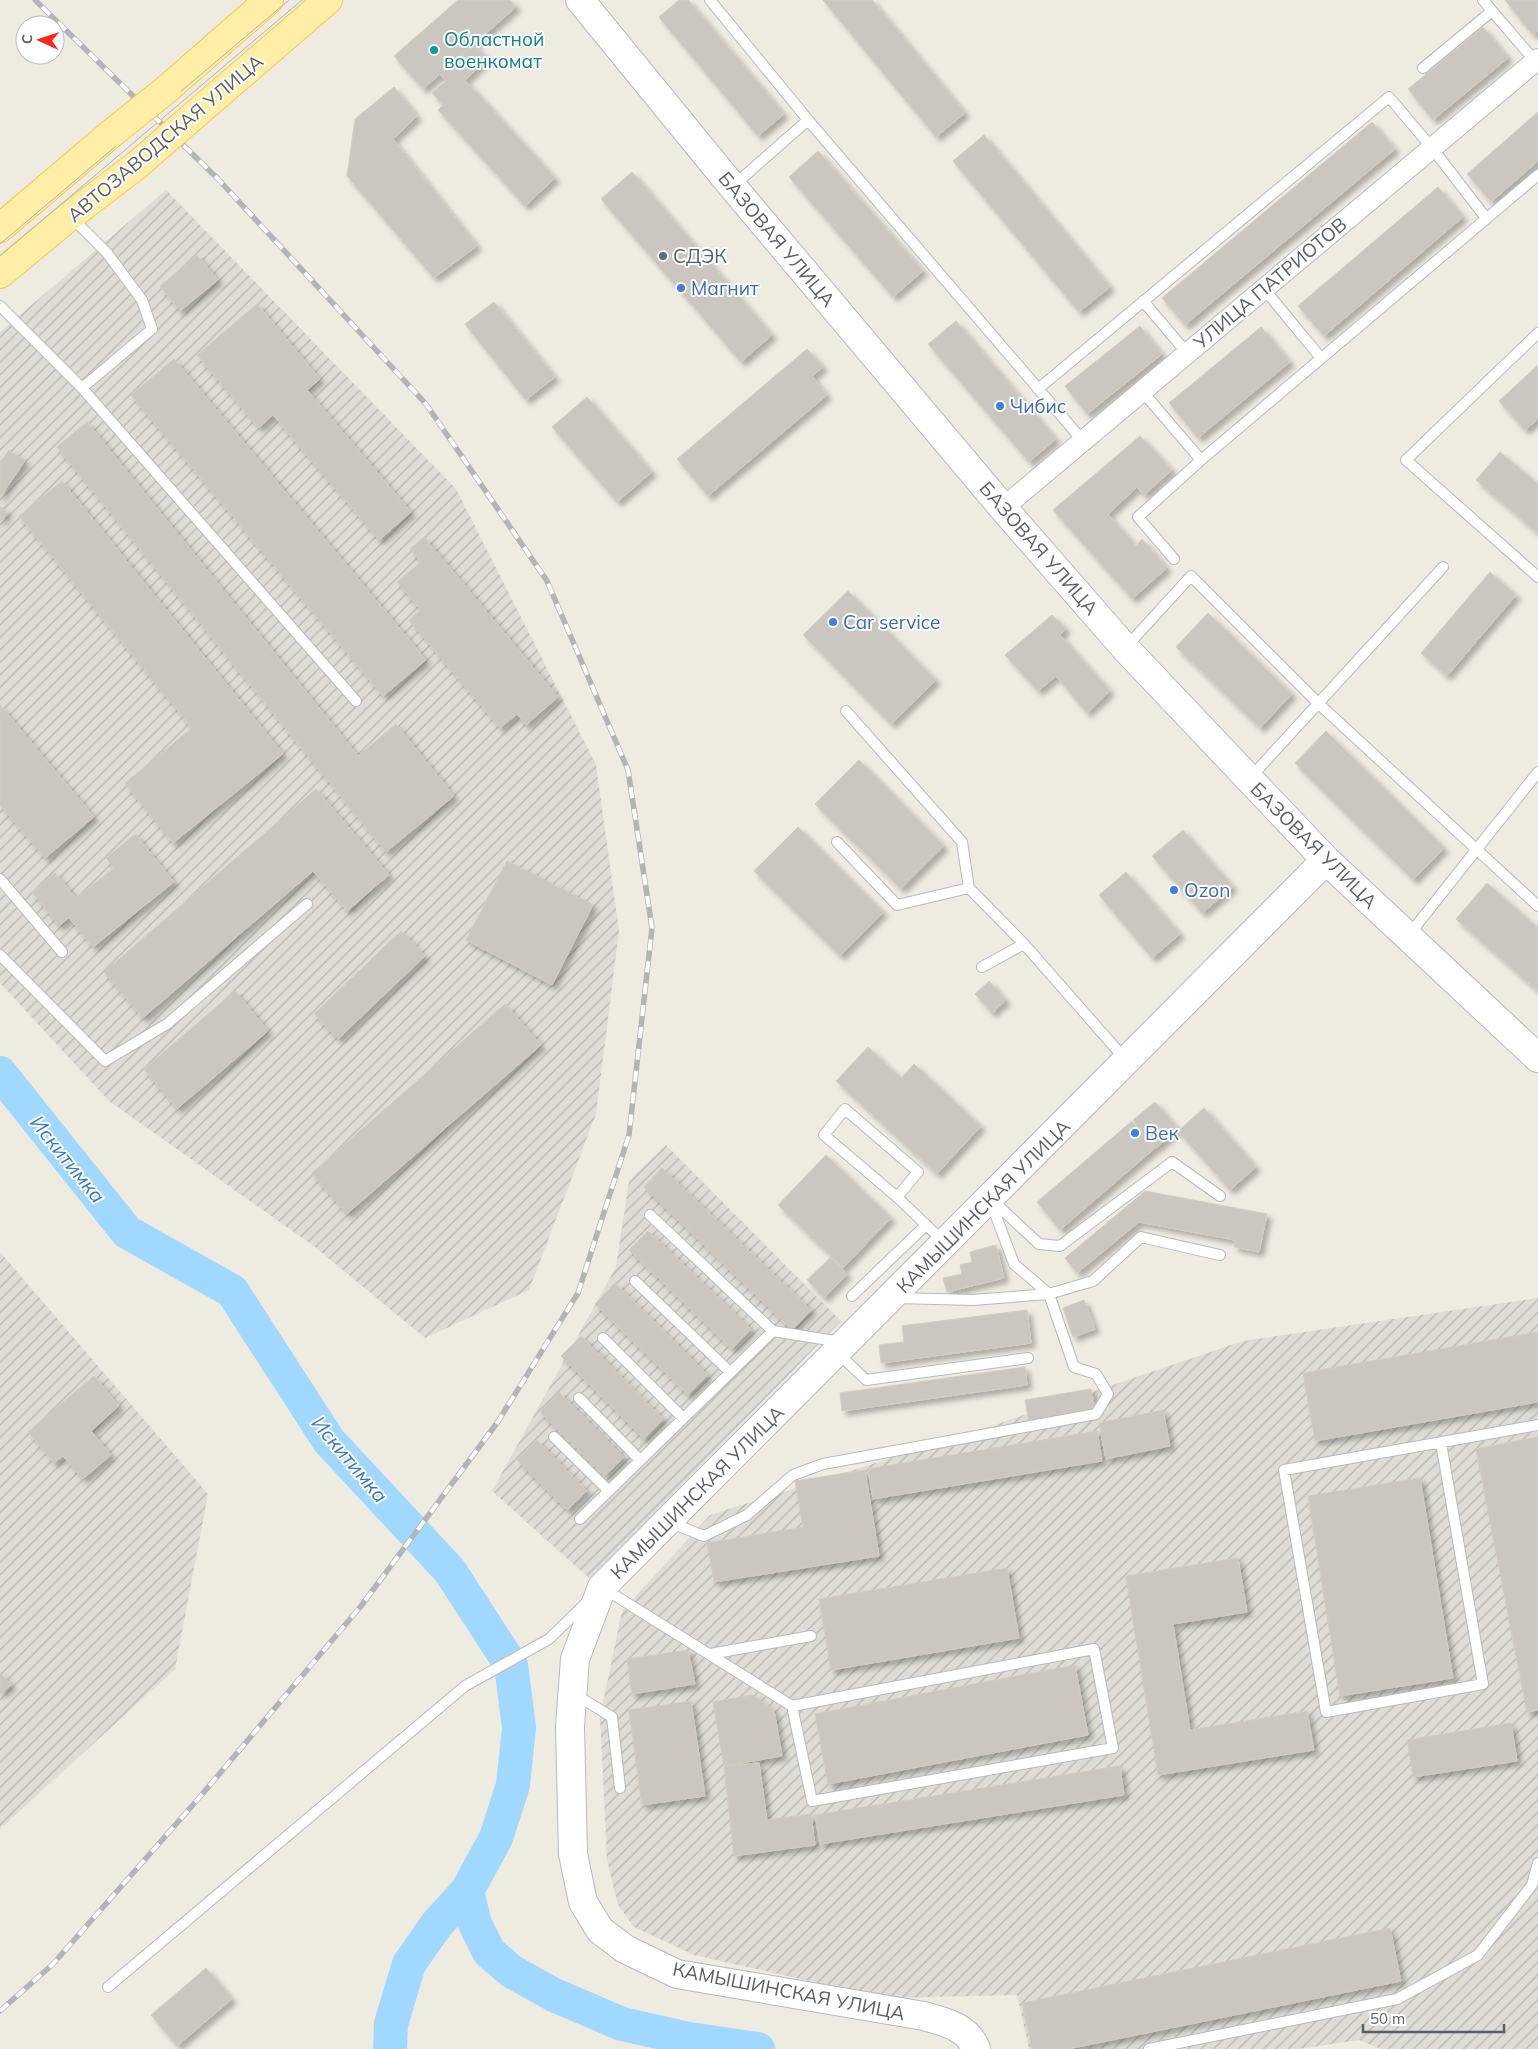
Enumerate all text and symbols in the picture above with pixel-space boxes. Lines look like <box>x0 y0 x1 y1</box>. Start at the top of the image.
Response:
north arrow <box>15 15 65 65</box>
place label: Областной военкомат <box>444 27 544 73</box>
text: С <box>18 34 36 45</box>
marker: Областной военкомат <box>428 44 440 56</box>
street label: АВТОЗАВОДСКАЯ УЛИЦА <box>62 49 268 227</box>
street label: БАЗОВАЯ УЛИЦА <box>713 167 841 312</box>
street label: УЛИЦА ПАТРИОТОВ <box>1188 212 1351 355</box>
place label: СДЭК <box>673 244 727 268</box>
marker: СДЭК <box>657 250 669 262</box>
place label: Магнит <box>691 276 759 300</box>
marker: Магнит <box>675 282 687 294</box>
place label: Чибис <box>1010 394 1066 418</box>
marker: Чибис <box>994 400 1006 412</box>
street label: БАЗОВАЯ УЛИЦА <box>974 476 1104 620</box>
place label: Car service <box>843 610 940 634</box>
marker: Car service <box>827 616 839 628</box>
street label: БАЗОВАЯ УЛИЦА <box>1246 777 1382 913</box>
place label: Ozon <box>1184 878 1230 902</box>
marker: Ozon <box>1168 884 1180 896</box>
water label: Искитимка <box>25 1110 111 1208</box>
street label: КАМЫШИНСКАЯ УЛИЦА <box>891 1114 1075 1298</box>
place label: Век <box>1145 1121 1179 1145</box>
marker: Век <box>1129 1127 1141 1139</box>
street label: КАМЫШИНСКАЯ УЛИЦА <box>605 1400 789 1584</box>
water label: Искитимка <box>307 1411 393 1507</box>
street label: КАМЫШИНСКАЯ УЛИЦА <box>671 1957 907 2025</box>
scale bar <box>1363 2002 1504 2034</box>
text: 50 m <box>1370 2009 1405 2028</box>

